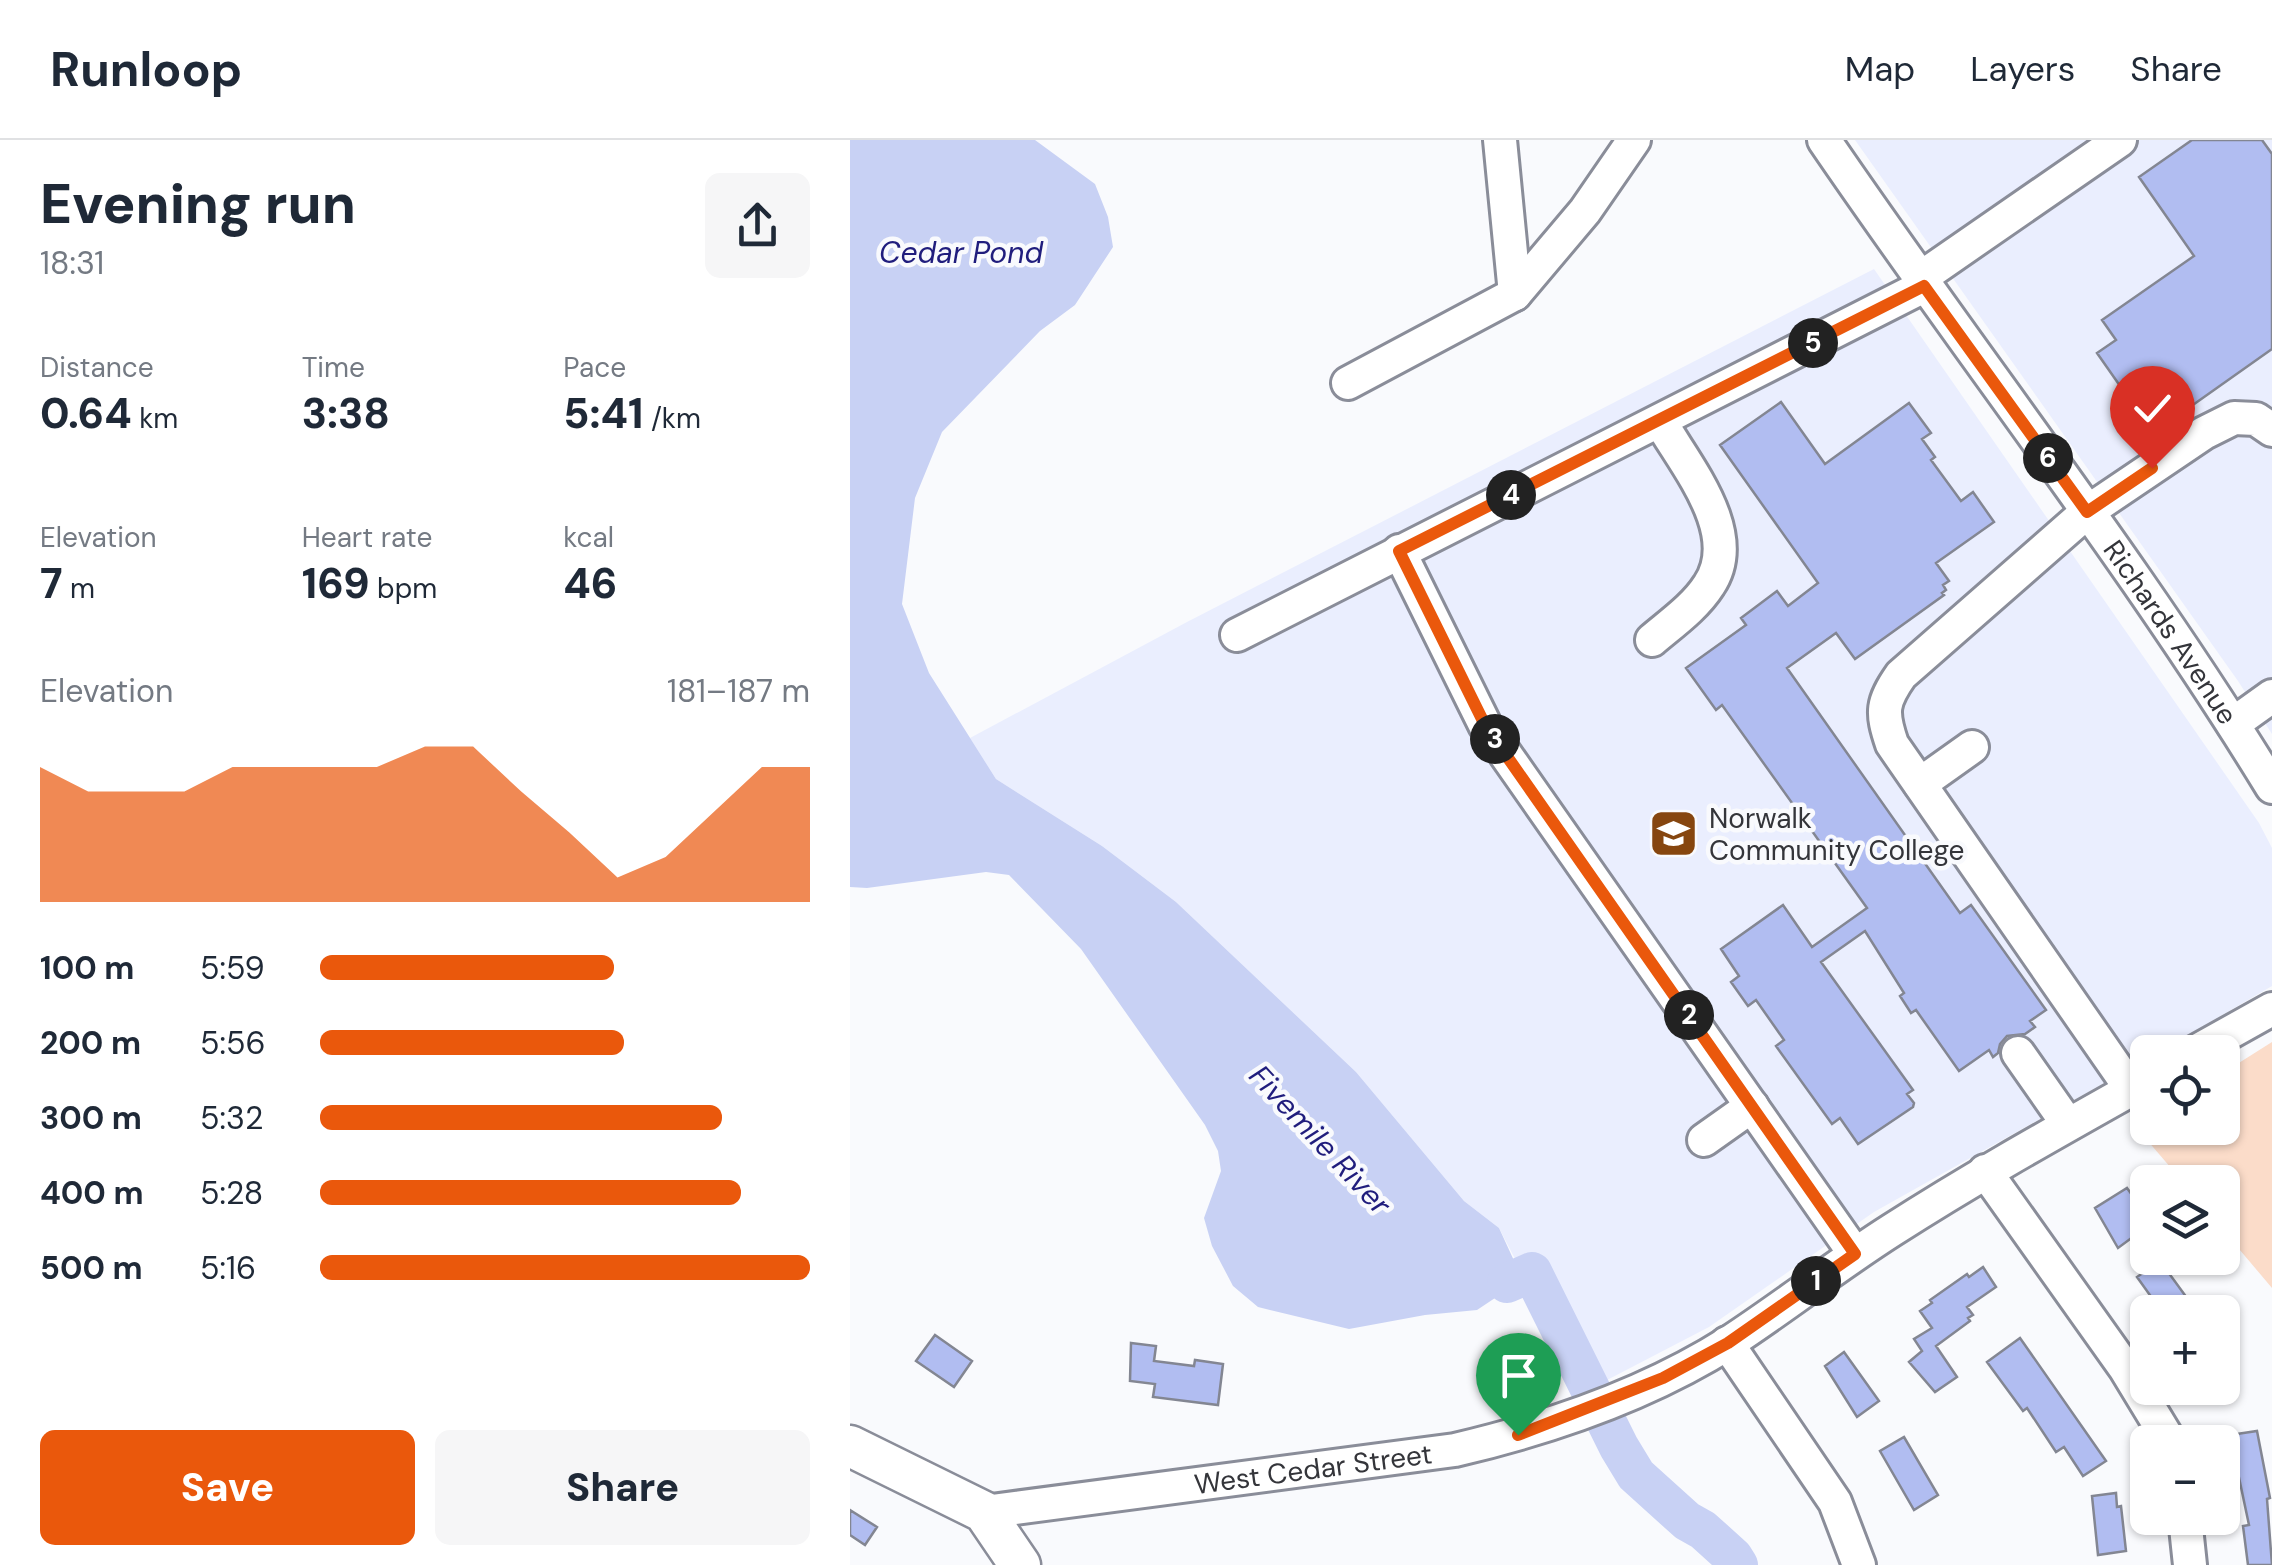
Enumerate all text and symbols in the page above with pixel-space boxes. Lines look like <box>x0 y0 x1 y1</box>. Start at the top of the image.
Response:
text: Runloop <box>50 38 242 101</box>
text: Map <box>1845 46 1915 92</box>
text: Layers <box>1970 46 2075 92</box>
text: Share <box>2130 46 2222 92</box>
text: Evening run <box>40 168 356 240</box>
button: share <box>705 173 810 278</box>
water label: Cedar Pond <box>879 233 1044 272</box>
text: 18:31 <box>40 242 104 284</box>
pin: 5 <box>1788 318 1838 368</box>
text: 5 <box>1804 324 1822 361</box>
text: Distance <box>40 349 154 386</box>
text: Time <box>302 349 365 386</box>
text: Pace <box>563 349 626 386</box>
pin <box>2110 366 2195 469</box>
icon: check <box>2125 381 2180 436</box>
text: 0.64 <box>40 386 132 441</box>
text: 3:38 <box>302 386 390 441</box>
text: 5:41 <box>563 386 643 441</box>
text: km <box>132 400 178 437</box>
text: /km <box>643 400 701 437</box>
pin: 6 <box>2023 433 2073 483</box>
text: 6 <box>2039 439 2057 476</box>
pin: 4 <box>1486 470 1536 520</box>
text: 4 <box>1502 476 1520 513</box>
text: Elevation <box>40 519 157 556</box>
text: Heart rate <box>302 519 432 556</box>
text: kcal <box>563 519 614 556</box>
street label: Richards Avenue <box>2095 533 2246 731</box>
text: 7 <box>40 556 63 611</box>
text: 169 <box>302 556 370 611</box>
text: 46 <box>563 556 618 611</box>
text: m <box>63 570 95 607</box>
text: bpm <box>370 570 437 607</box>
text: Elevation <box>40 670 173 712</box>
text: 181–187 m <box>667 670 810 712</box>
pin: 3 <box>1470 714 1520 764</box>
text: 3 <box>1487 720 1503 757</box>
place label: Norwalk Community College <box>1709 800 1964 869</box>
school or university icon: Norwalk Community College <box>1648 808 1700 860</box>
text: 100 m <box>40 947 134 989</box>
text: 5:59 <box>200 947 265 989</box>
pin: 2 <box>1664 990 1714 1040</box>
text: 2 <box>1681 996 1697 1033</box>
text: 200 m <box>40 1022 141 1064</box>
text: 5:56 <box>200 1022 266 1064</box>
map controls <box>2130 1035 2240 1535</box>
button: locate <box>2130 1035 2240 1145</box>
water label: Fivemile River <box>1241 1057 1400 1223</box>
text: 300 m <box>40 1097 142 1139</box>
text: 5:32 <box>200 1097 263 1139</box>
button: layers <box>2130 1165 2240 1275</box>
text: 400 m <box>40 1172 144 1214</box>
text: 5:28 <box>200 1172 263 1214</box>
text: 500 m <box>40 1247 143 1289</box>
text: 5:16 <box>200 1247 256 1289</box>
pin: 1 <box>1791 1256 1841 1306</box>
text: 1 <box>1811 1262 1821 1299</box>
button: + <box>2130 1295 2240 1405</box>
pin <box>1476 1333 1561 1436</box>
icon: arrive <box>1491 1348 1546 1403</box>
button: − <box>2130 1425 2240 1535</box>
button: Save <box>40 1430 415 1545</box>
button: Share <box>435 1430 810 1545</box>
street label: West Cedar Street <box>1192 1435 1434 1503</box>

